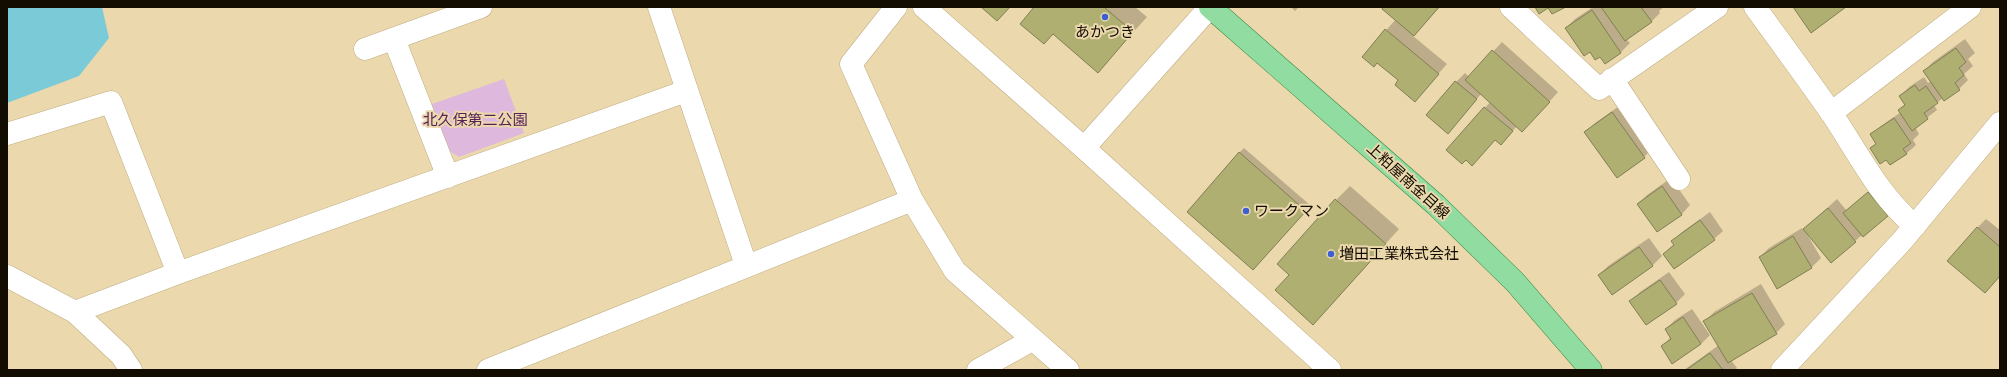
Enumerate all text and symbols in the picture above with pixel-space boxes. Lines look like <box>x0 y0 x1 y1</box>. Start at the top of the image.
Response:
marker: あかつき <box>1100 12 1110 22</box>
place label: あかつき <box>1075 23 1135 41</box>
park label: 北久保第二公園 <box>422 111 528 129</box>
street label: 上粕屋南金目線 <box>1363 139 1453 223</box>
place label: ワークマン <box>1254 202 1329 220</box>
marker: ワークマン <box>1241 206 1251 216</box>
place label: 増田工業株式会社 <box>1339 245 1459 263</box>
marker: 増田工業株式会社 <box>1326 249 1336 259</box>

